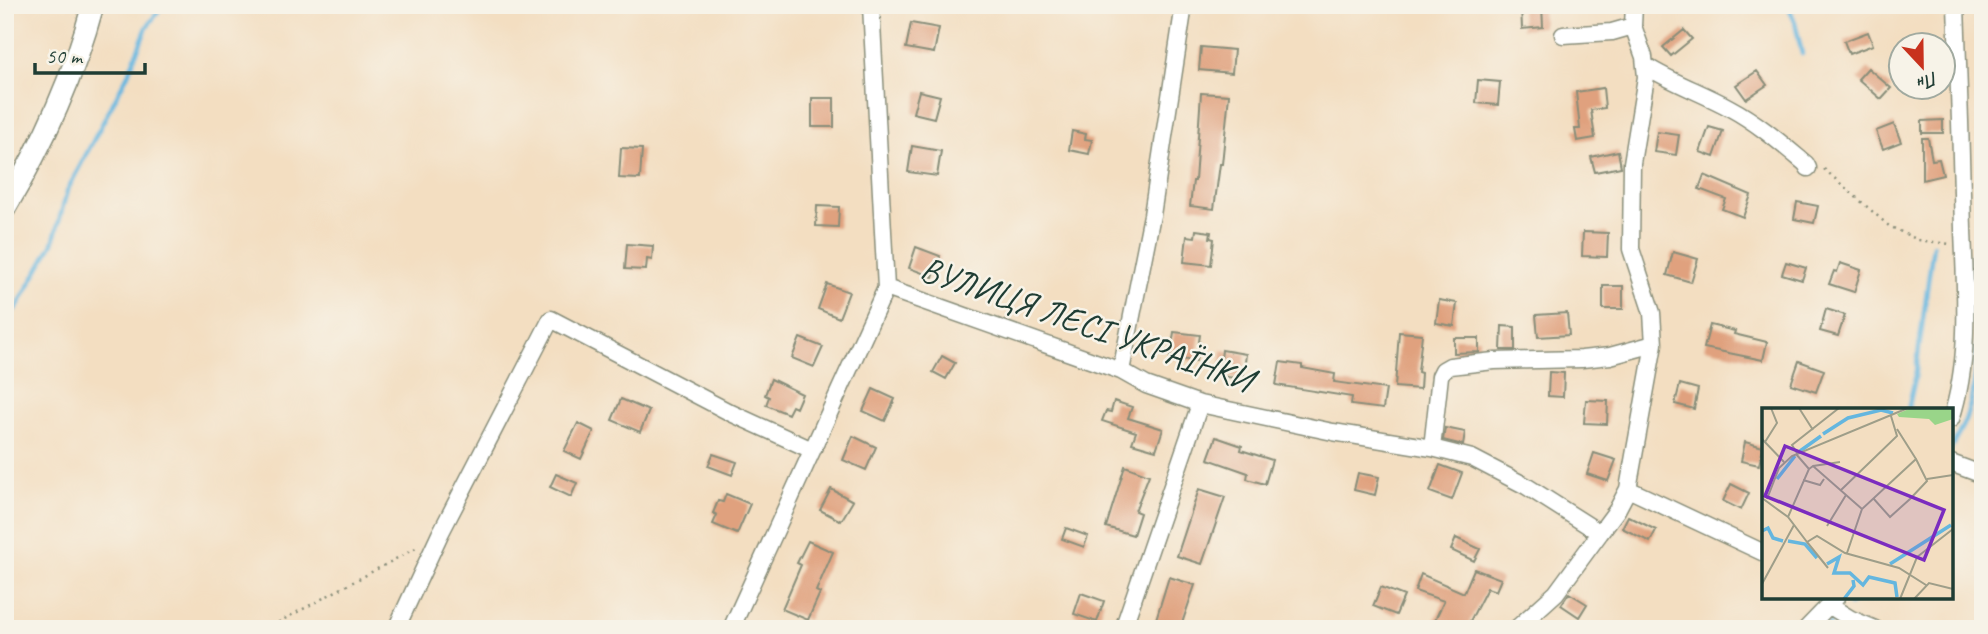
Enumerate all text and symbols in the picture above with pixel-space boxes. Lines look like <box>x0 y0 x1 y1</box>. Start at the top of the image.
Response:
scale bar <box>35 32 145 76</box>
north arrow <box>1886 32 1956 102</box>
text: 50 m <box>46 43 84 69</box>
text: Пн <box>1913 66 1942 96</box>
street label: ВУЛИЦЯ ЛЕСІ УКРАЇНКИ <box>915 246 1265 404</box>
inset map <box>1762 408 1953 599</box>

